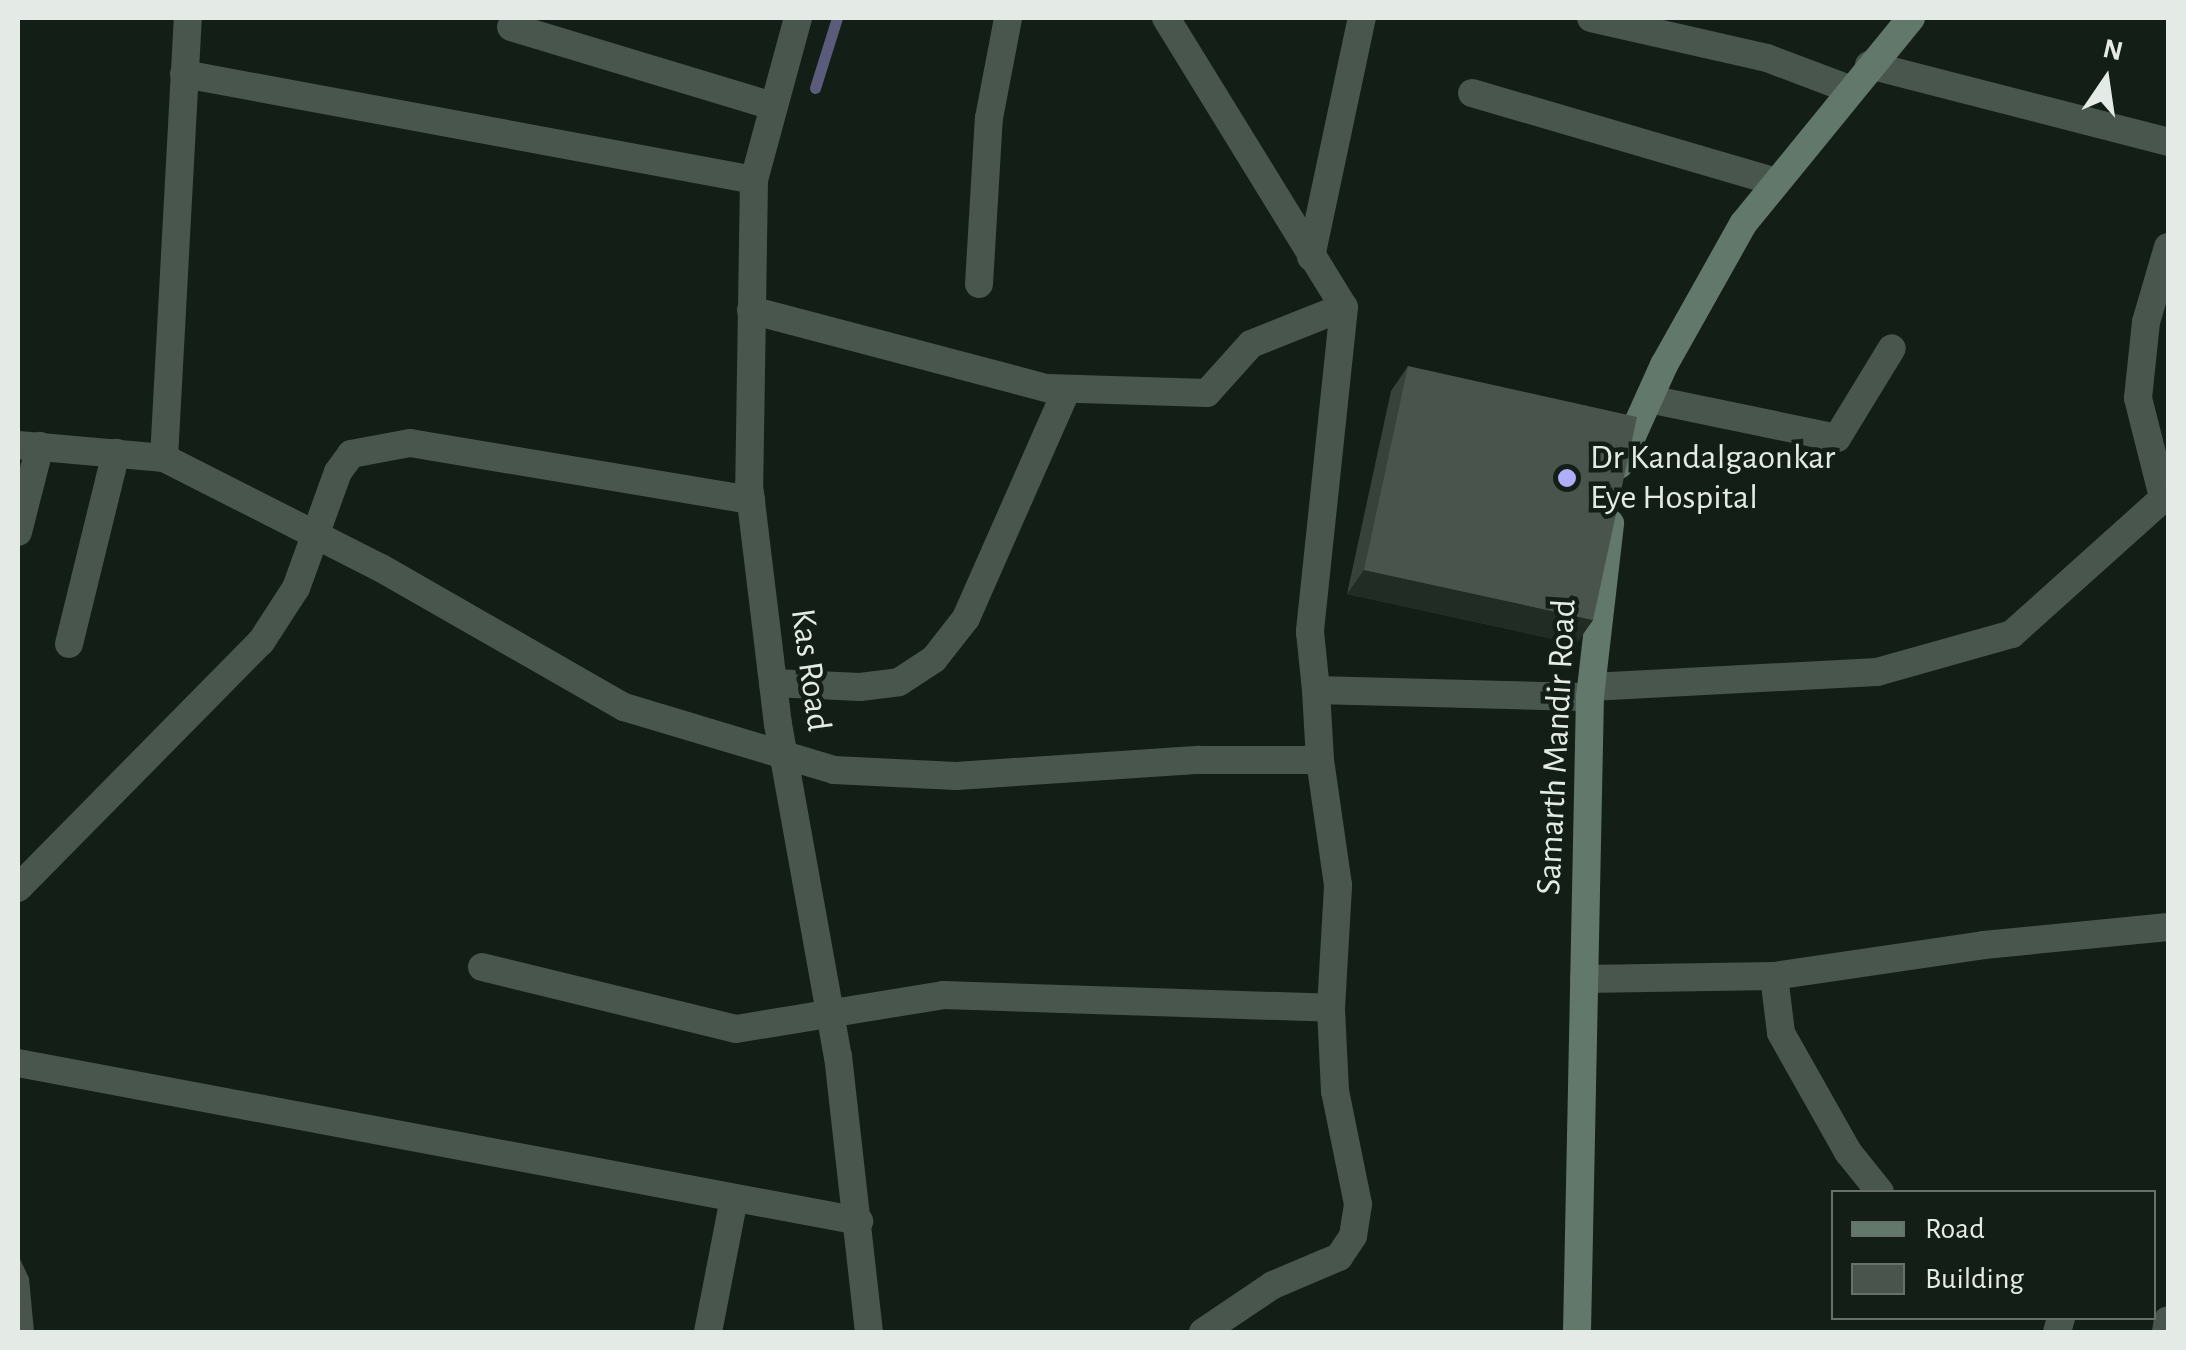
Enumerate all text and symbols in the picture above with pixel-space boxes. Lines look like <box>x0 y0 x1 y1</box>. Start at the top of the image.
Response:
north arrow <box>2056 30 2156 130</box>
text: N <box>2100 35 2125 67</box>
place label: Dr Kandalgaonkar Eye Hospital <box>1590 437 1835 519</box>
marker: Dr Kandalgaonkar Eye Hospital <box>1554 465 1580 491</box>
street label: Samarth Mandir Road <box>1528 598 1586 896</box>
street label: Kas Road <box>781 606 839 734</box>
legend <box>1831 1190 2156 1320</box>
text: Road <box>1925 1214 1985 1244</box>
text: Building <box>1925 1264 2024 1294</box>

